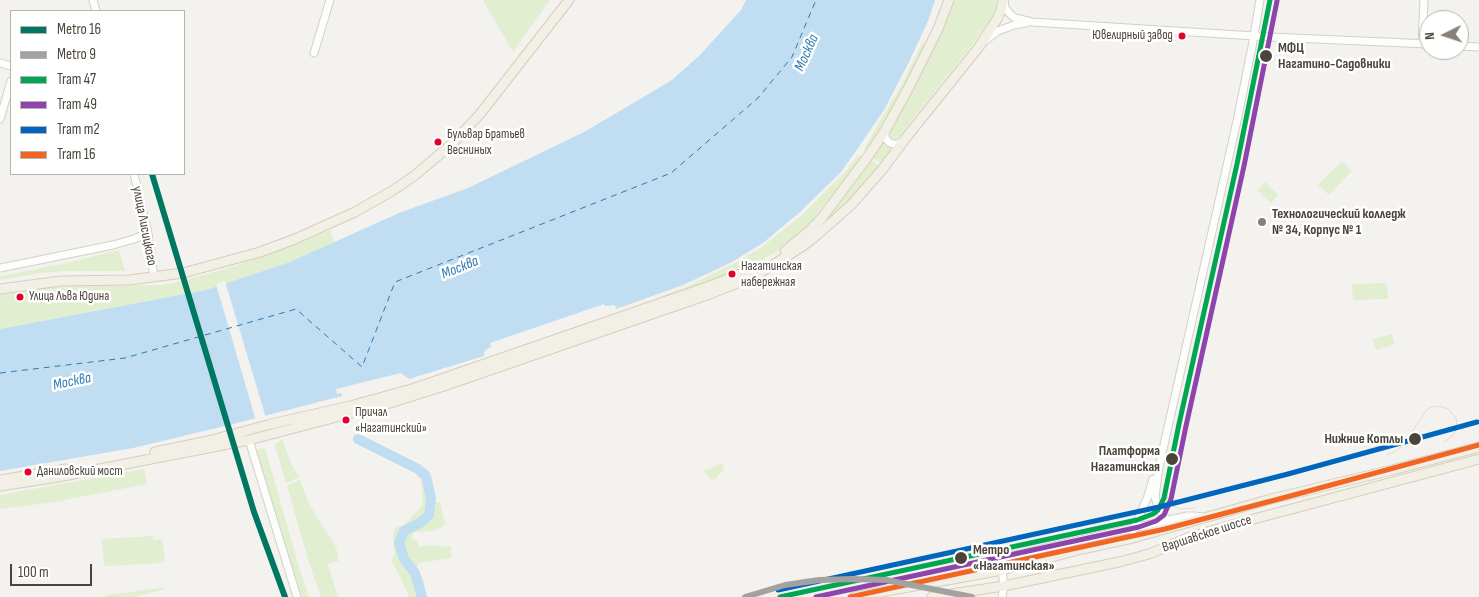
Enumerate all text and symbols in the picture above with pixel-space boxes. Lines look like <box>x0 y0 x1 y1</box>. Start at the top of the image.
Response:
legend <box>10 10 185 175</box>
north arrow <box>1419 10 1469 60</box>
text: Metro 16 <box>57 20 101 39</box>
place label: Ювелирный завод <box>1092 28 1173 44</box>
marker: Ювелирный завод <box>1177 31 1187 41</box>
water label: Москва <box>791 32 823 74</box>
text: N <box>1421 32 1438 40</box>
place label: МФЦ Нагатино-Садовники <box>1278 40 1391 72</box>
text: Metro 9 <box>57 45 96 64</box>
marker: МФЦ Нагатино-Садовники <box>1258 48 1274 64</box>
text: Tram 47 <box>57 70 96 89</box>
text: Tram 49 <box>57 95 97 114</box>
text: Tram т2 <box>57 120 100 139</box>
place label: Бульвар Братьев Весниных <box>447 127 525 158</box>
marker: Бульвар Братьев Весниных <box>433 137 443 147</box>
text: Tram 16 <box>57 145 96 164</box>
street label: улица Лисицкого <box>128 185 160 267</box>
place label: Технологический колледж № 34, Корпус № 1 <box>1272 206 1406 238</box>
marker: Технологический колледж № 34, Корпус № 1 <box>1256 216 1268 228</box>
water label: Москва <box>439 252 481 284</box>
place label: Нагатинская набережная <box>741 259 802 290</box>
marker: Нагатинская набережная <box>727 269 737 279</box>
place label: Улица Льва Юдина <box>29 289 109 305</box>
marker: Улица Льва Юдина <box>15 292 25 302</box>
water label: Москва <box>51 369 93 395</box>
place label: Причал «Нагатинский» <box>355 405 427 436</box>
marker: Причал «Нагатинский» <box>341 415 351 425</box>
place label: Нижние Котлы <box>1324 431 1403 447</box>
marker: Нижние Котлы <box>1407 431 1423 447</box>
place label: Платформа Нагатинская <box>1091 443 1160 476</box>
marker: Платформа Нагатинская <box>1164 451 1180 467</box>
place label: Даниловский мост <box>37 464 123 480</box>
marker: Даниловский мост <box>23 467 33 477</box>
street label: Варшавское шоссе <box>1160 512 1254 556</box>
place label: Метро «Нагатинская» <box>973 542 1055 574</box>
marker: Метро «Нагатинская» <box>953 550 969 566</box>
scale bar <box>12 554 95 586</box>
text: 100 m <box>18 563 49 582</box>

